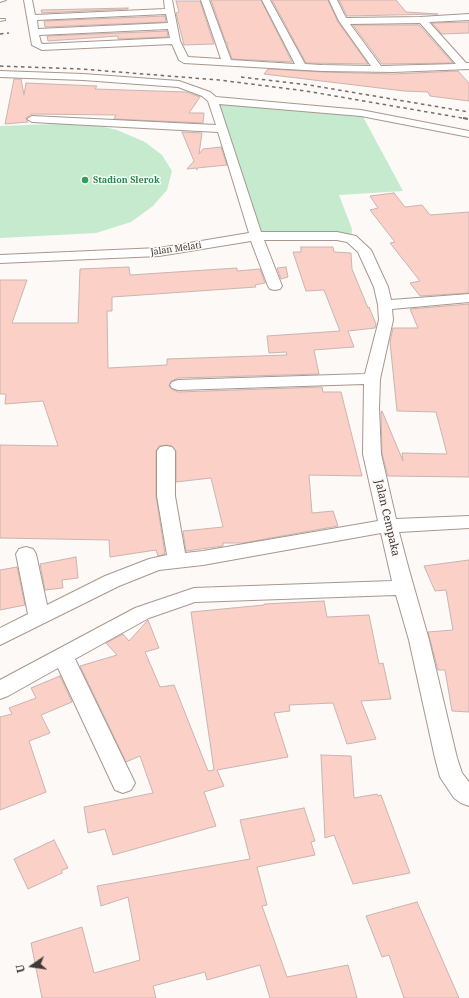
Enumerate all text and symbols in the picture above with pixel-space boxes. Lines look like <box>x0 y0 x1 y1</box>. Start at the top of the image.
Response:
marker: Stadion Slerok <box>80 175 90 185</box>
place label: Stadion Slerok <box>93 175 160 185</box>
street label: Jalan Melati <box>150 240 202 258</box>
street label: Jalan Cempaka <box>372 478 402 558</box>
north arrow <box>12 946 52 986</box>
text: U <box>12 963 28 975</box>

